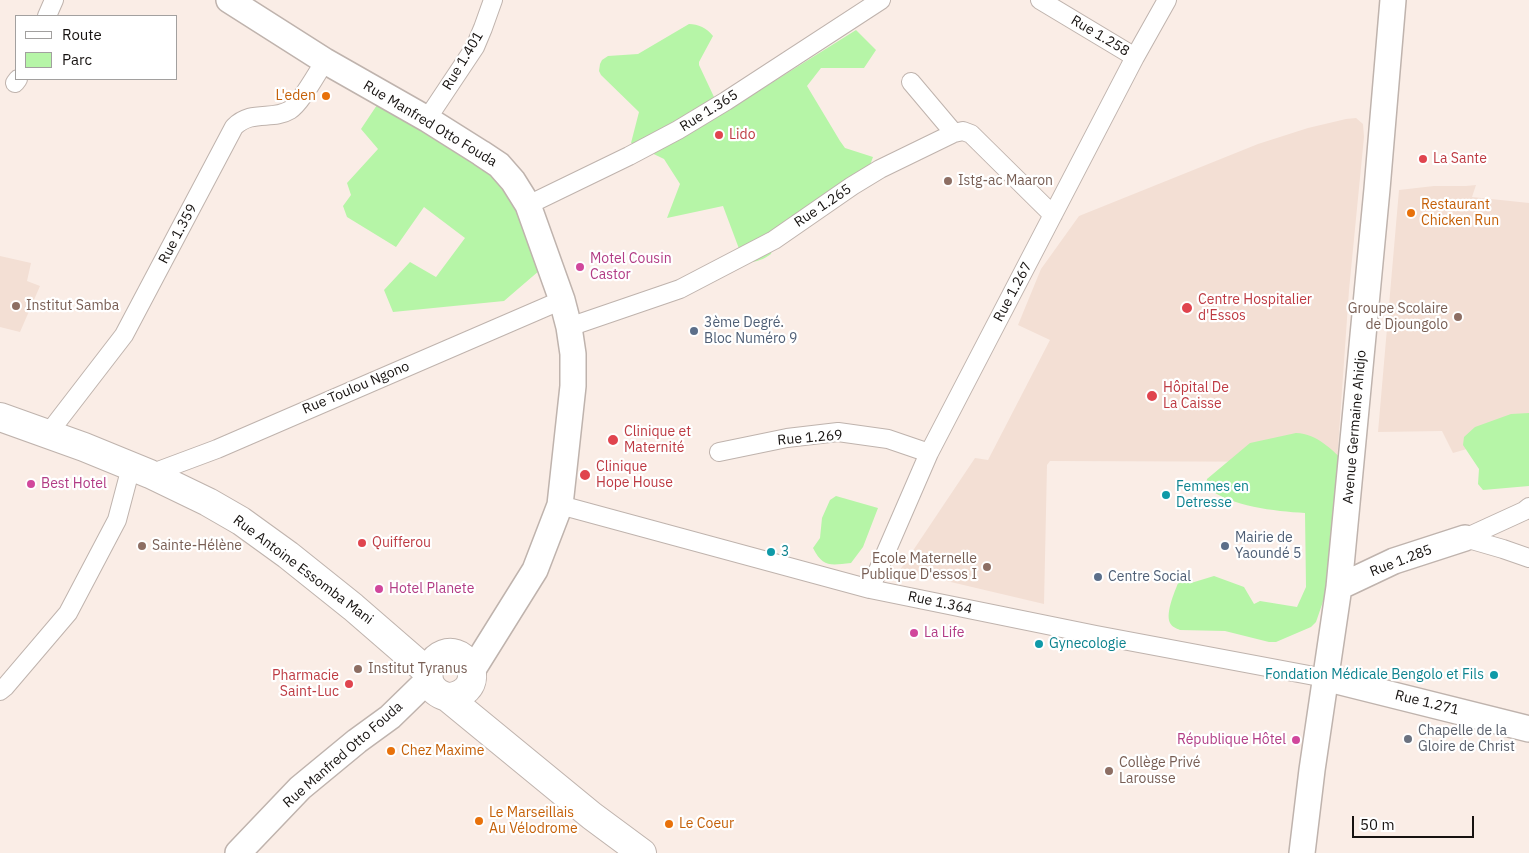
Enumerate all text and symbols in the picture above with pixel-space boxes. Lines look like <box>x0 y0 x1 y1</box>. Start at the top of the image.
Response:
street label: Rue 1.258 <box>1068 12 1132 60</box>
legend <box>15 15 178 80</box>
text: Route <box>62 25 102 44</box>
street label: Rue 1.401 <box>439 29 487 93</box>
text: Parc <box>62 50 92 69</box>
street label: Rue Manfred Otto Fouda <box>360 77 500 171</box>
street label: Rue 1.365 <box>677 87 741 135</box>
place label: L'eden <box>275 88 316 104</box>
marker: L'eden <box>320 90 332 102</box>
place label: Lido <box>729 127 755 143</box>
marker: Lido <box>713 129 725 141</box>
place label: La Sante <box>1433 151 1487 167</box>
marker: La Sante <box>1417 153 1429 165</box>
place label: Istg-ac Maaron <box>958 173 1053 189</box>
marker: Istg-ac Maaron <box>942 175 954 187</box>
street label: Rue 1.265 <box>791 181 855 231</box>
place label: Restaurant Chicken Run <box>1421 197 1499 230</box>
street label: Rue 1.359 <box>155 201 201 267</box>
marker: Restaurant Chicken Run <box>1405 207 1417 219</box>
place label: Motel Cousin Castor <box>590 251 672 284</box>
street label: Rue 1.267 <box>990 259 1036 325</box>
marker: Motel Cousin Castor <box>574 261 586 273</box>
place label: Centre Hospitalier d'Essos <box>1198 292 1312 324</box>
place label: Institut Samba <box>26 298 119 314</box>
marker: Institut Samba <box>10 300 22 312</box>
marker: Centre Hospitalier d'Essos <box>1180 301 1194 315</box>
place label: Groupe Scolaire de Djoungolo <box>1348 301 1448 334</box>
marker: Groupe Scolaire de Djoungolo <box>1452 311 1464 323</box>
place label: 3ème Degré. Bloc Numéro 9 <box>704 315 798 348</box>
marker: 3ème Degré. Bloc Numéro 9 <box>688 325 700 337</box>
street label: Avenue Germaine Ahidjo <box>1340 349 1370 505</box>
street label: Rue Toulou Ngono <box>300 358 412 418</box>
place label: Hôpital De La Caisse <box>1163 380 1229 412</box>
marker: Hôpital De La Caisse <box>1145 389 1159 403</box>
place label: Clinique et Maternité <box>624 424 691 457</box>
street label: Rue 1.269 <box>777 427 843 449</box>
marker: Clinique et Maternité <box>606 433 620 447</box>
place label: Clinique Hope House <box>596 459 673 492</box>
marker: Clinique Hope House <box>578 468 592 482</box>
place label: Best Hotel <box>41 476 107 492</box>
marker: Best Hotel <box>25 478 37 490</box>
place label: Femmes en Detresse <box>1176 479 1249 512</box>
marker: Femmes en Detresse <box>1160 489 1172 501</box>
street label: Rue Antoine Essomba Mani <box>230 512 376 628</box>
place label: Mairie de Yaoundé 5 <box>1235 530 1301 562</box>
place label: Quifferou <box>372 535 431 551</box>
marker: Quifferou <box>356 537 368 549</box>
place label: Sainte-Hélène <box>152 538 242 554</box>
marker: Sainte-Hélène <box>136 540 148 552</box>
marker: Mairie de Yaoundé 5 <box>1219 540 1231 552</box>
street label: Rue 1.285 <box>1368 541 1434 581</box>
place label: 3 <box>781 544 789 560</box>
marker: 3 <box>765 546 777 558</box>
place label: Ecole Maternelle Publique D'essos I <box>861 551 977 584</box>
marker: Ecole Maternelle Publique D'essos I <box>981 561 993 573</box>
place label: Centre Social <box>1108 569 1191 585</box>
marker: Centre Social <box>1092 571 1104 583</box>
place label: Hotel Planete <box>389 581 474 597</box>
marker: Hotel Planete <box>373 583 385 595</box>
street label: Rue 1.364 <box>906 588 974 618</box>
place label: La Life <box>924 625 964 641</box>
marker: La Life <box>908 627 920 639</box>
place label: Gynecologie <box>1049 636 1126 652</box>
marker: Gynecologie <box>1033 638 1045 650</box>
place label: Institut Tyranus <box>368 661 467 677</box>
marker: Institut Tyranus <box>352 663 364 675</box>
place label: Fondation Médicale Bengolo et Fils <box>1265 667 1484 683</box>
place label: Pharmacie Saint-Luc <box>272 668 339 700</box>
marker: Fondation Médicale Bengolo et Fils <box>1488 669 1500 681</box>
marker: Pharmacie Saint-Luc <box>343 678 355 690</box>
street label: Rue 1.271 <box>1393 687 1461 719</box>
street label: Rue Manfred Otto Fouda <box>280 698 406 812</box>
place label: Chapelle de la Gloire de Christ <box>1418 723 1515 756</box>
place label: République Hôtel <box>1177 732 1286 748</box>
marker: Chapelle de la Gloire de Christ <box>1402 733 1414 745</box>
marker: République Hôtel <box>1290 734 1302 746</box>
place label: Chez Maxime <box>401 743 484 759</box>
marker: Chez Maxime <box>385 745 397 757</box>
place label: Collège Privé Larousse <box>1119 755 1201 788</box>
marker: Collège Privé Larousse <box>1103 765 1115 777</box>
place label: Le Marseillais Au Vélodrome <box>489 805 578 838</box>
scale bar <box>1354 806 1476 838</box>
marker: Le Marseillais Au Vélodrome <box>473 815 485 827</box>
text: 50 m <box>1360 815 1395 834</box>
place label: Le Coeur <box>679 816 734 832</box>
marker: Le Coeur <box>663 818 675 830</box>

